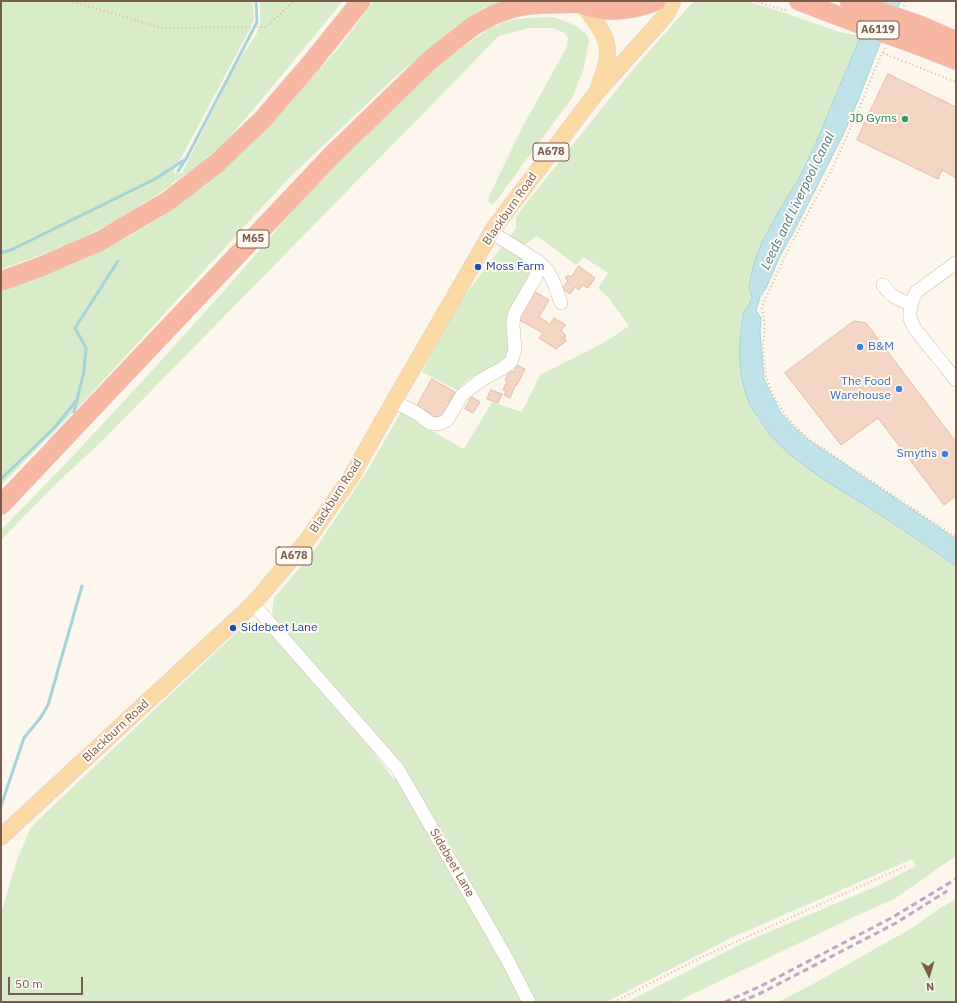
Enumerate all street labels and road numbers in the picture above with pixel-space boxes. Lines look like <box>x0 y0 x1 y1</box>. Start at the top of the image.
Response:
road number: A6119 <box>857 21 899 39</box>
road number: A678 <box>533 143 569 161</box>
street label: Blackburn Road <box>480 170 540 248</box>
road number: M65 <box>237 230 269 248</box>
street label: Blackburn Road <box>307 456 365 536</box>
road number: A678 <box>276 547 312 565</box>
street label: Blackburn Road <box>80 697 152 765</box>
street label: Sidebeet Lane <box>427 826 477 900</box>

